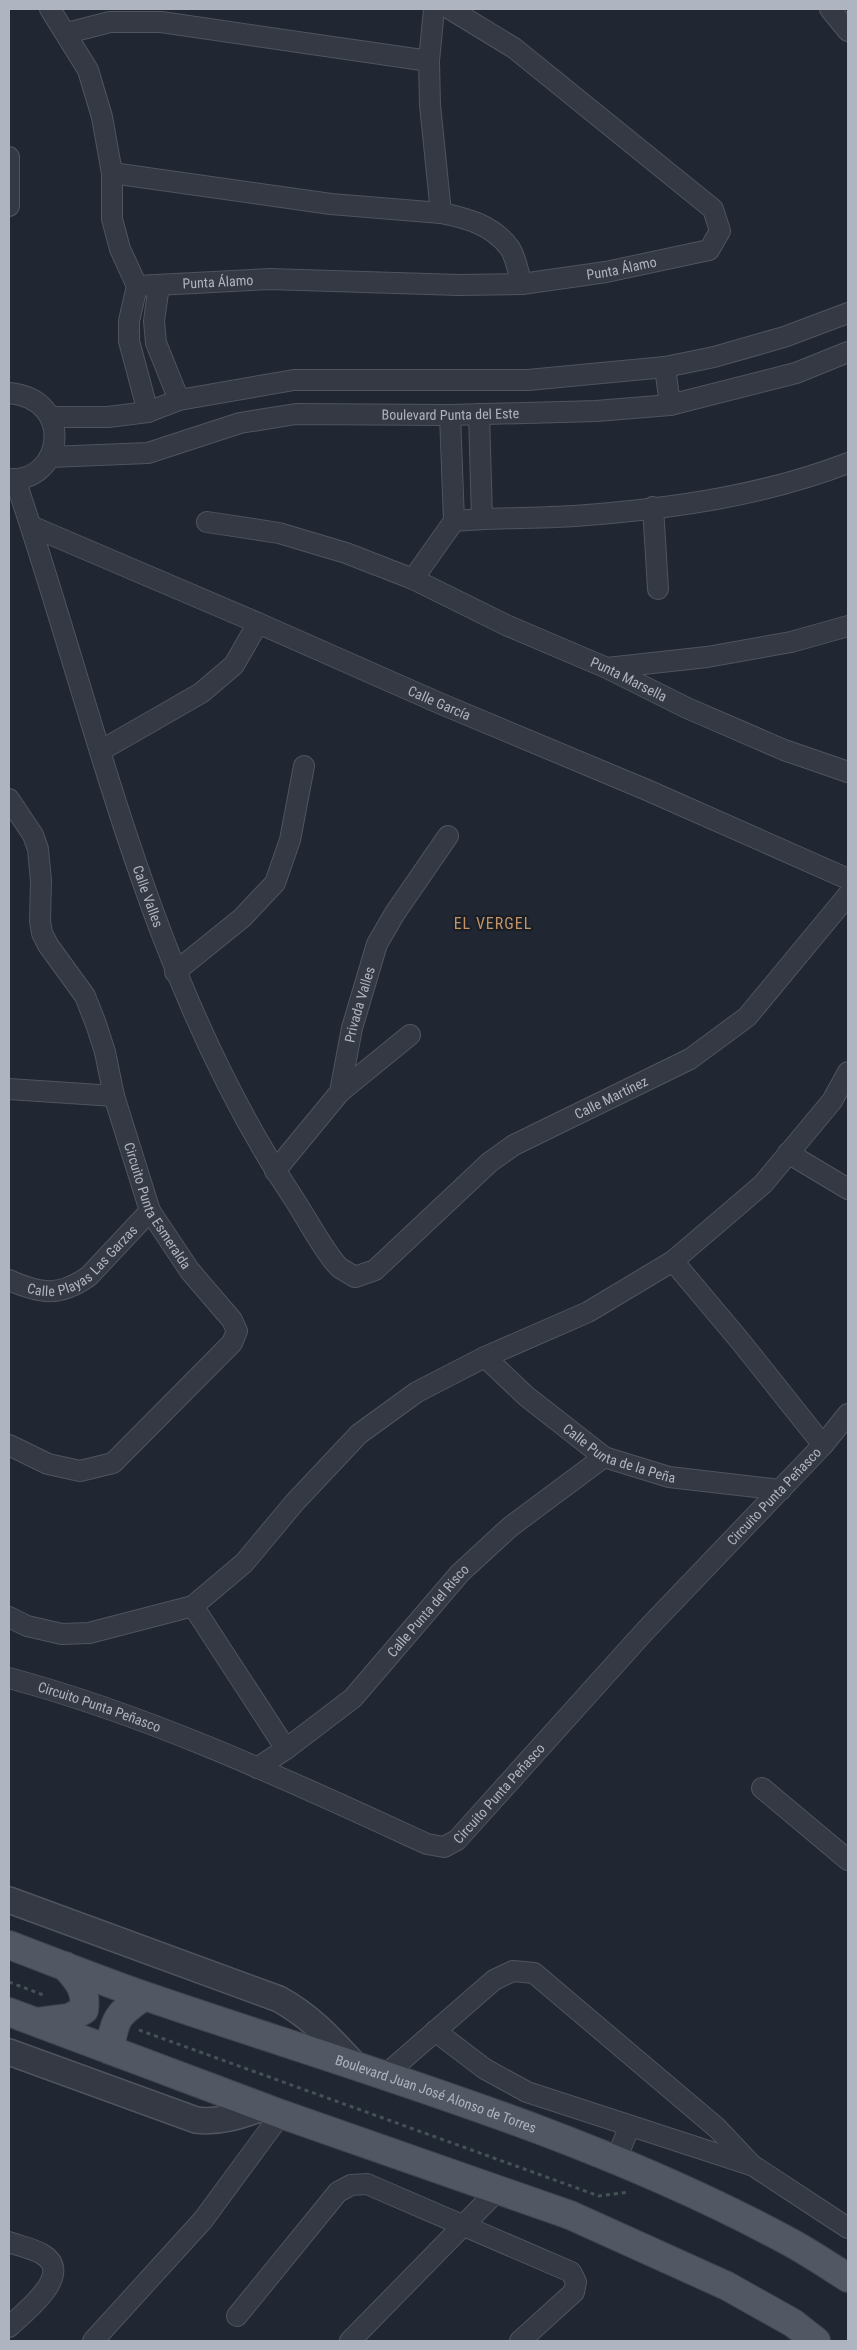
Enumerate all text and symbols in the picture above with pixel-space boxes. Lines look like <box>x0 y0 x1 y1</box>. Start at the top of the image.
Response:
street label: Punta Álamo <box>585 253 658 283</box>
street label: Punta Álamo <box>182 272 254 292</box>
street label: Boulevard Punta del Este <box>382 405 520 423</box>
street label: Punta Marsella <box>588 654 670 705</box>
street label: Calle García <box>406 682 473 723</box>
street label: Calle Valles <box>130 863 166 929</box>
district label: EL VERGEL <box>454 914 532 933</box>
street label: Privada Valles <box>341 965 378 1044</box>
street label: Calle Martínez <box>572 1073 650 1122</box>
street label: Circuito Punta Esmeralda <box>121 1140 194 1272</box>
street label: Calle Playas Las Garzas <box>25 1222 141 1299</box>
street label: Calle Punta de la Peña <box>560 1420 676 1486</box>
street label: Circuito Punta Peñasco <box>724 1444 824 1548</box>
street label: Calle Punta del Risco <box>384 1561 472 1660</box>
street label: Circuito Punta Peñasco <box>36 1679 163 1735</box>
street label: Circuito Punta Peñasco <box>450 1740 548 1847</box>
street label: Boulevard Juan José Alonso de Torres <box>333 2052 538 2136</box>

